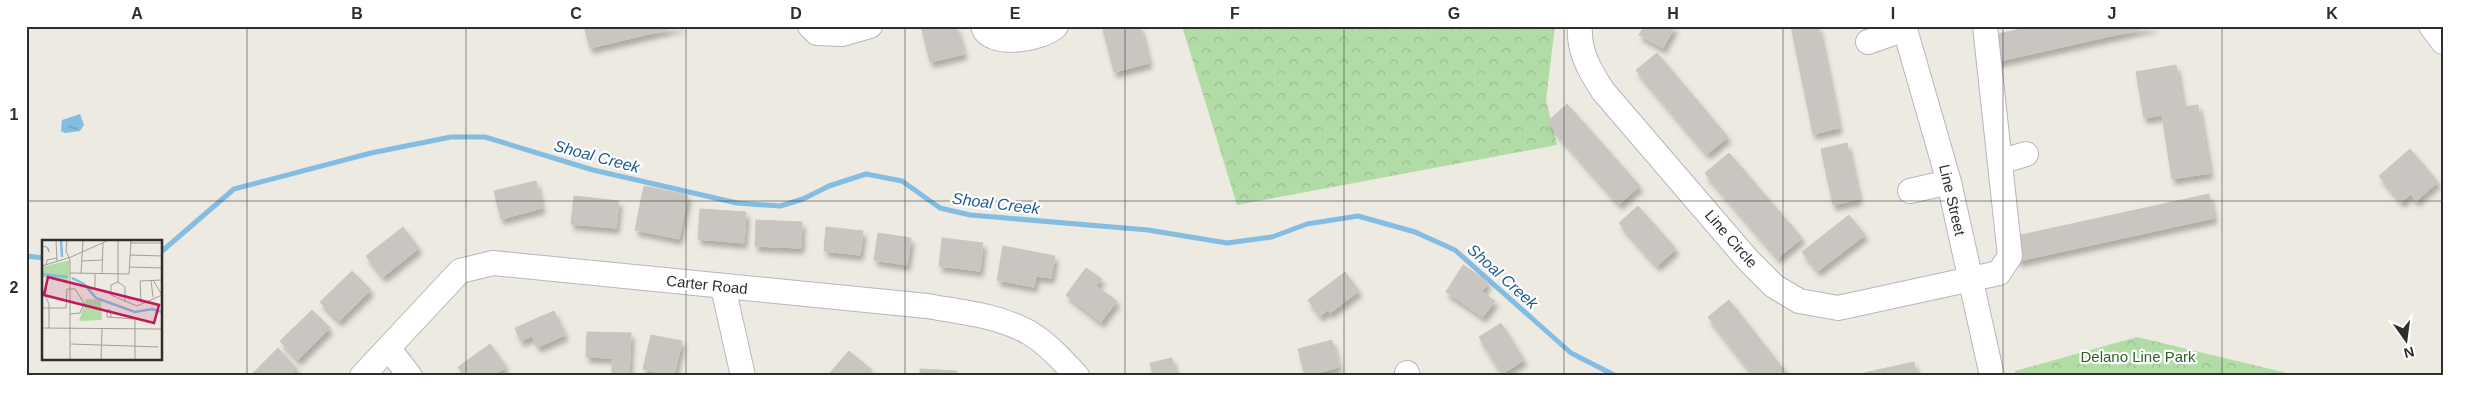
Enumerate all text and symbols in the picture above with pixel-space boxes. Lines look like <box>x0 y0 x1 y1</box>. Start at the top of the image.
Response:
text: A <box>131 5 143 22</box>
text: B <box>351 5 363 22</box>
text: C <box>570 5 582 22</box>
text: D <box>790 5 802 22</box>
text: E <box>1010 5 1021 22</box>
text: F <box>1230 5 1240 22</box>
text: G <box>1448 5 1460 22</box>
text: H <box>1667 5 1679 22</box>
text: I <box>1891 5 1895 22</box>
text: J <box>2108 5 2116 22</box>
text: K <box>2326 5 2338 22</box>
text: 1 <box>10 106 19 123</box>
water label: Shoal Creek <box>552 137 643 176</box>
street label: Line Street <box>1936 163 1969 238</box>
water label: Shoal Creek <box>951 190 1042 217</box>
street label: Line Circle <box>1702 206 1761 271</box>
inset map <box>42 240 162 360</box>
water label: Shoal Creek <box>1464 241 1542 313</box>
street label: Carter Road <box>666 272 749 297</box>
text: 2 <box>10 279 19 296</box>
north arrow <box>2382 314 2432 364</box>
text: N <box>2402 344 2416 362</box>
park label: Delano Line Park <box>2080 348 2196 365</box>

